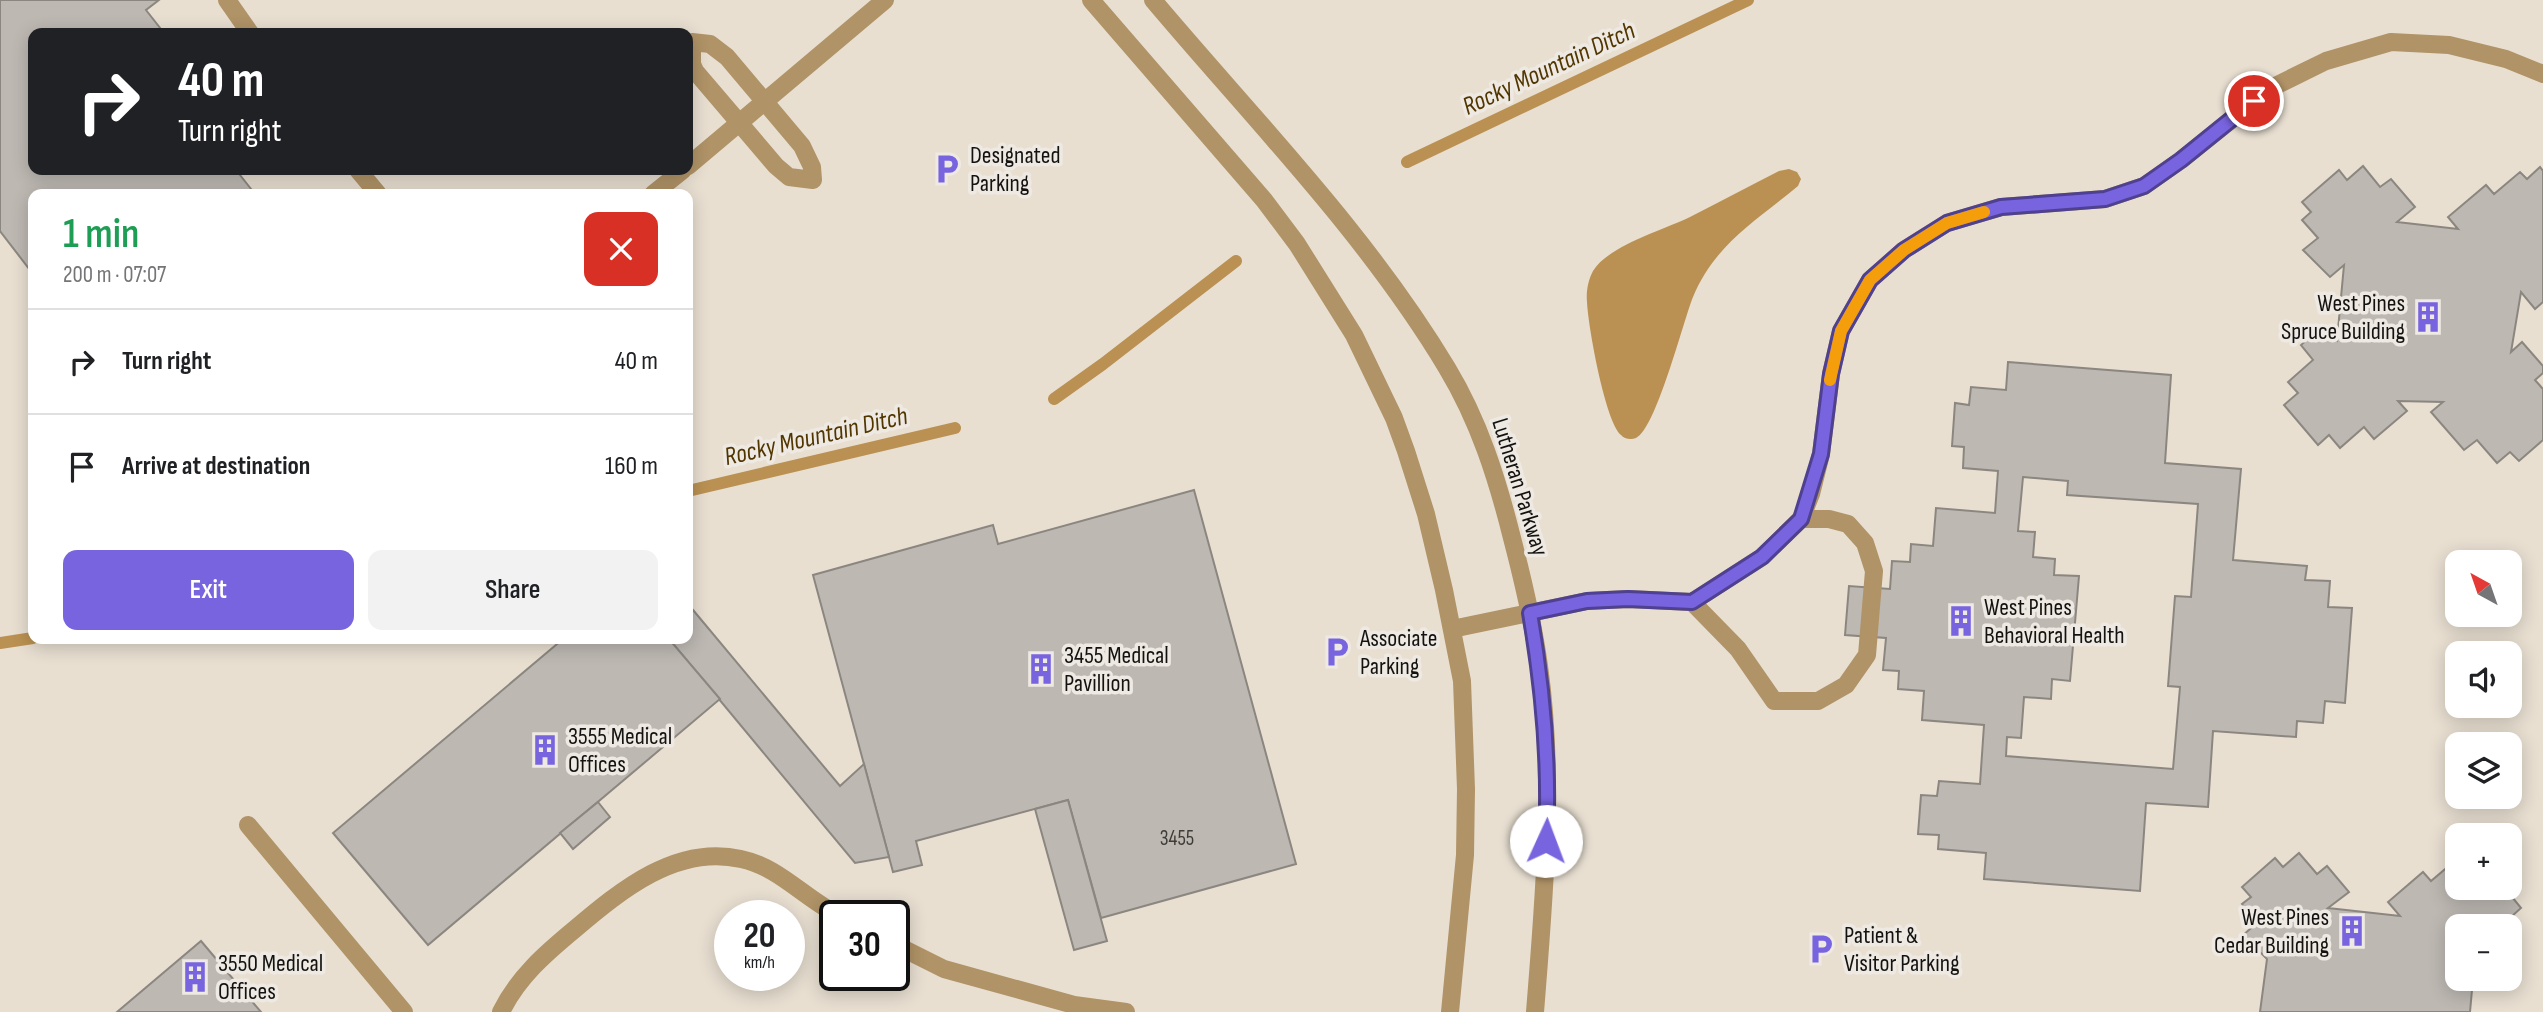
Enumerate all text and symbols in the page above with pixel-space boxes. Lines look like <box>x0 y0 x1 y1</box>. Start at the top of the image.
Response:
water label: Rocky Mountain Ditch <box>1458 15 1640 123</box>
text: 40 m <box>178 52 264 111</box>
icon: right <box>63 56 154 147</box>
pin <box>2224 71 2284 131</box>
icon: arrive <box>2235 82 2273 120</box>
text: Turn right <box>178 112 282 151</box>
place label: Designated Parking <box>970 141 1060 198</box>
parking icon: Designated Parking <box>930 152 964 186</box>
text: 1 min <box>63 209 139 260</box>
button: close <box>584 212 658 286</box>
text: 200 m · 07:07 <box>63 261 166 289</box>
place label: West Pines Spruce Building <box>2281 289 2405 346</box>
building icon: West Pines Spruce Building <box>2411 300 2445 334</box>
icon: right <box>63 343 101 381</box>
text: Turn right <box>122 346 211 377</box>
text: 40 m <box>615 346 658 377</box>
water label: Rocky Mountain Ditch <box>721 401 911 473</box>
street label: Lutheran Parkway <box>1485 415 1555 559</box>
icon: arrive <box>63 448 101 486</box>
text: Arrive at destination <box>122 451 310 482</box>
text: 160 m <box>605 451 658 482</box>
button: Exit <box>63 550 354 630</box>
button: Share <box>368 550 658 630</box>
north arrow <box>2445 550 2522 626</box>
map controls <box>2445 550 2522 991</box>
place label: West Pines Behavioral Health <box>1984 593 2125 650</box>
building icon: West Pines Behavioral Health <box>1944 604 1978 638</box>
place label: Associate Parking <box>1359 624 1437 681</box>
parking icon: Associate Parking <box>1320 635 1354 669</box>
place label: 3455 Medical Pavillion <box>1064 641 1169 698</box>
button: sound <box>2445 641 2522 718</box>
building icon: 3455 Medical Pavillion <box>1024 652 1058 686</box>
place label: 3555 Medical Offices <box>568 722 672 779</box>
button: layers <box>2445 732 2522 809</box>
building icon: 3555 Medical Offices <box>528 733 562 767</box>
position arrow <box>1509 804 1583 878</box>
button: + <box>2445 823 2522 900</box>
house number: 3455 <box>1160 826 1194 851</box>
speed limit sign: 30 <box>819 900 910 991</box>
place label: West Pines Cedar Building <box>2214 903 2329 960</box>
building icon: West Pines Cedar Building <box>2335 914 2369 948</box>
button: − <box>2445 914 2522 991</box>
text: 20 <box>744 915 776 958</box>
place label: Patient & Visitor Parking <box>1844 921 1960 978</box>
parking icon: Patient & Visitor Parking <box>1804 932 1838 966</box>
place label: 3550 Medical Offices <box>218 949 323 1006</box>
text: km/h <box>744 952 775 973</box>
building icon: 3550 Medical Offices <box>178 960 212 994</box>

